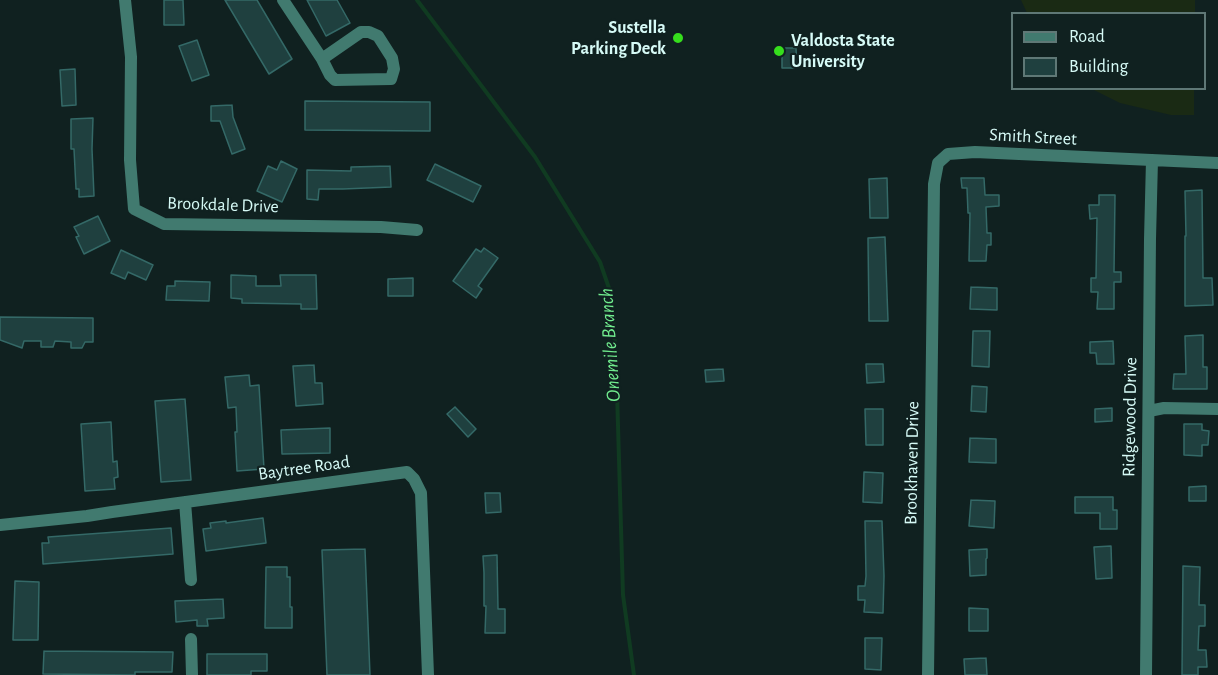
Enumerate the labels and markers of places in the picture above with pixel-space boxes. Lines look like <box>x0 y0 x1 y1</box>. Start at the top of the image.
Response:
place label: Sustella Parking Deck <box>571 17 666 60</box>
place label: Valdosta State University <box>791 30 895 72</box>
marker: Sustella Parking Deck <box>671 31 685 45</box>
marker: Valdosta State University <box>772 44 786 58</box>

